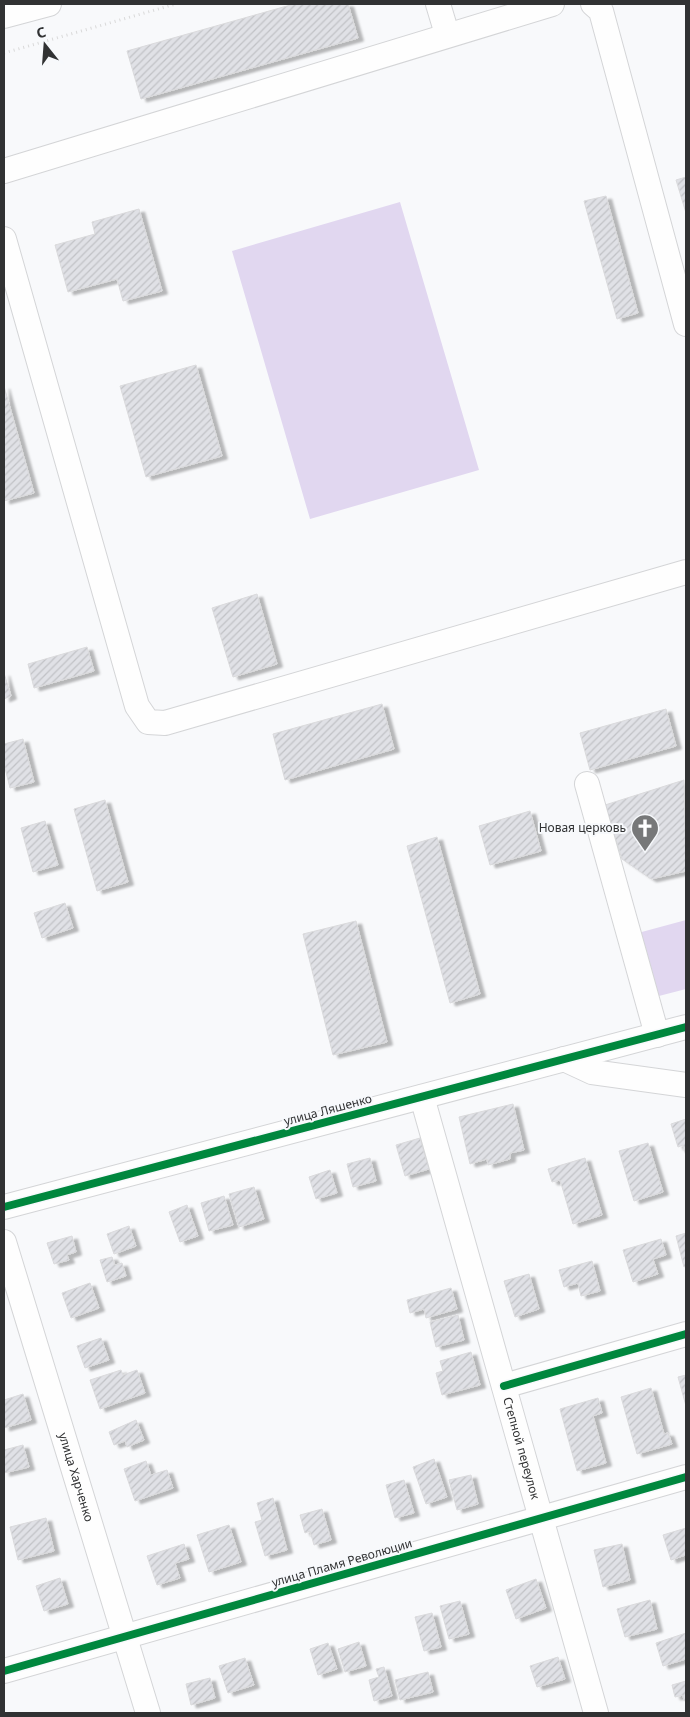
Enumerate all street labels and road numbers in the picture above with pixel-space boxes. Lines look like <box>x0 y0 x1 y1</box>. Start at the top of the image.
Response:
street label: улица Ляшенко <box>282 1090 374 1129</box>
street label: Степной переулок <box>499 1395 544 1502</box>
street label: улица Харченко <box>55 1430 98 1524</box>
street label: улица Пламя Революции <box>270 1534 414 1591</box>

